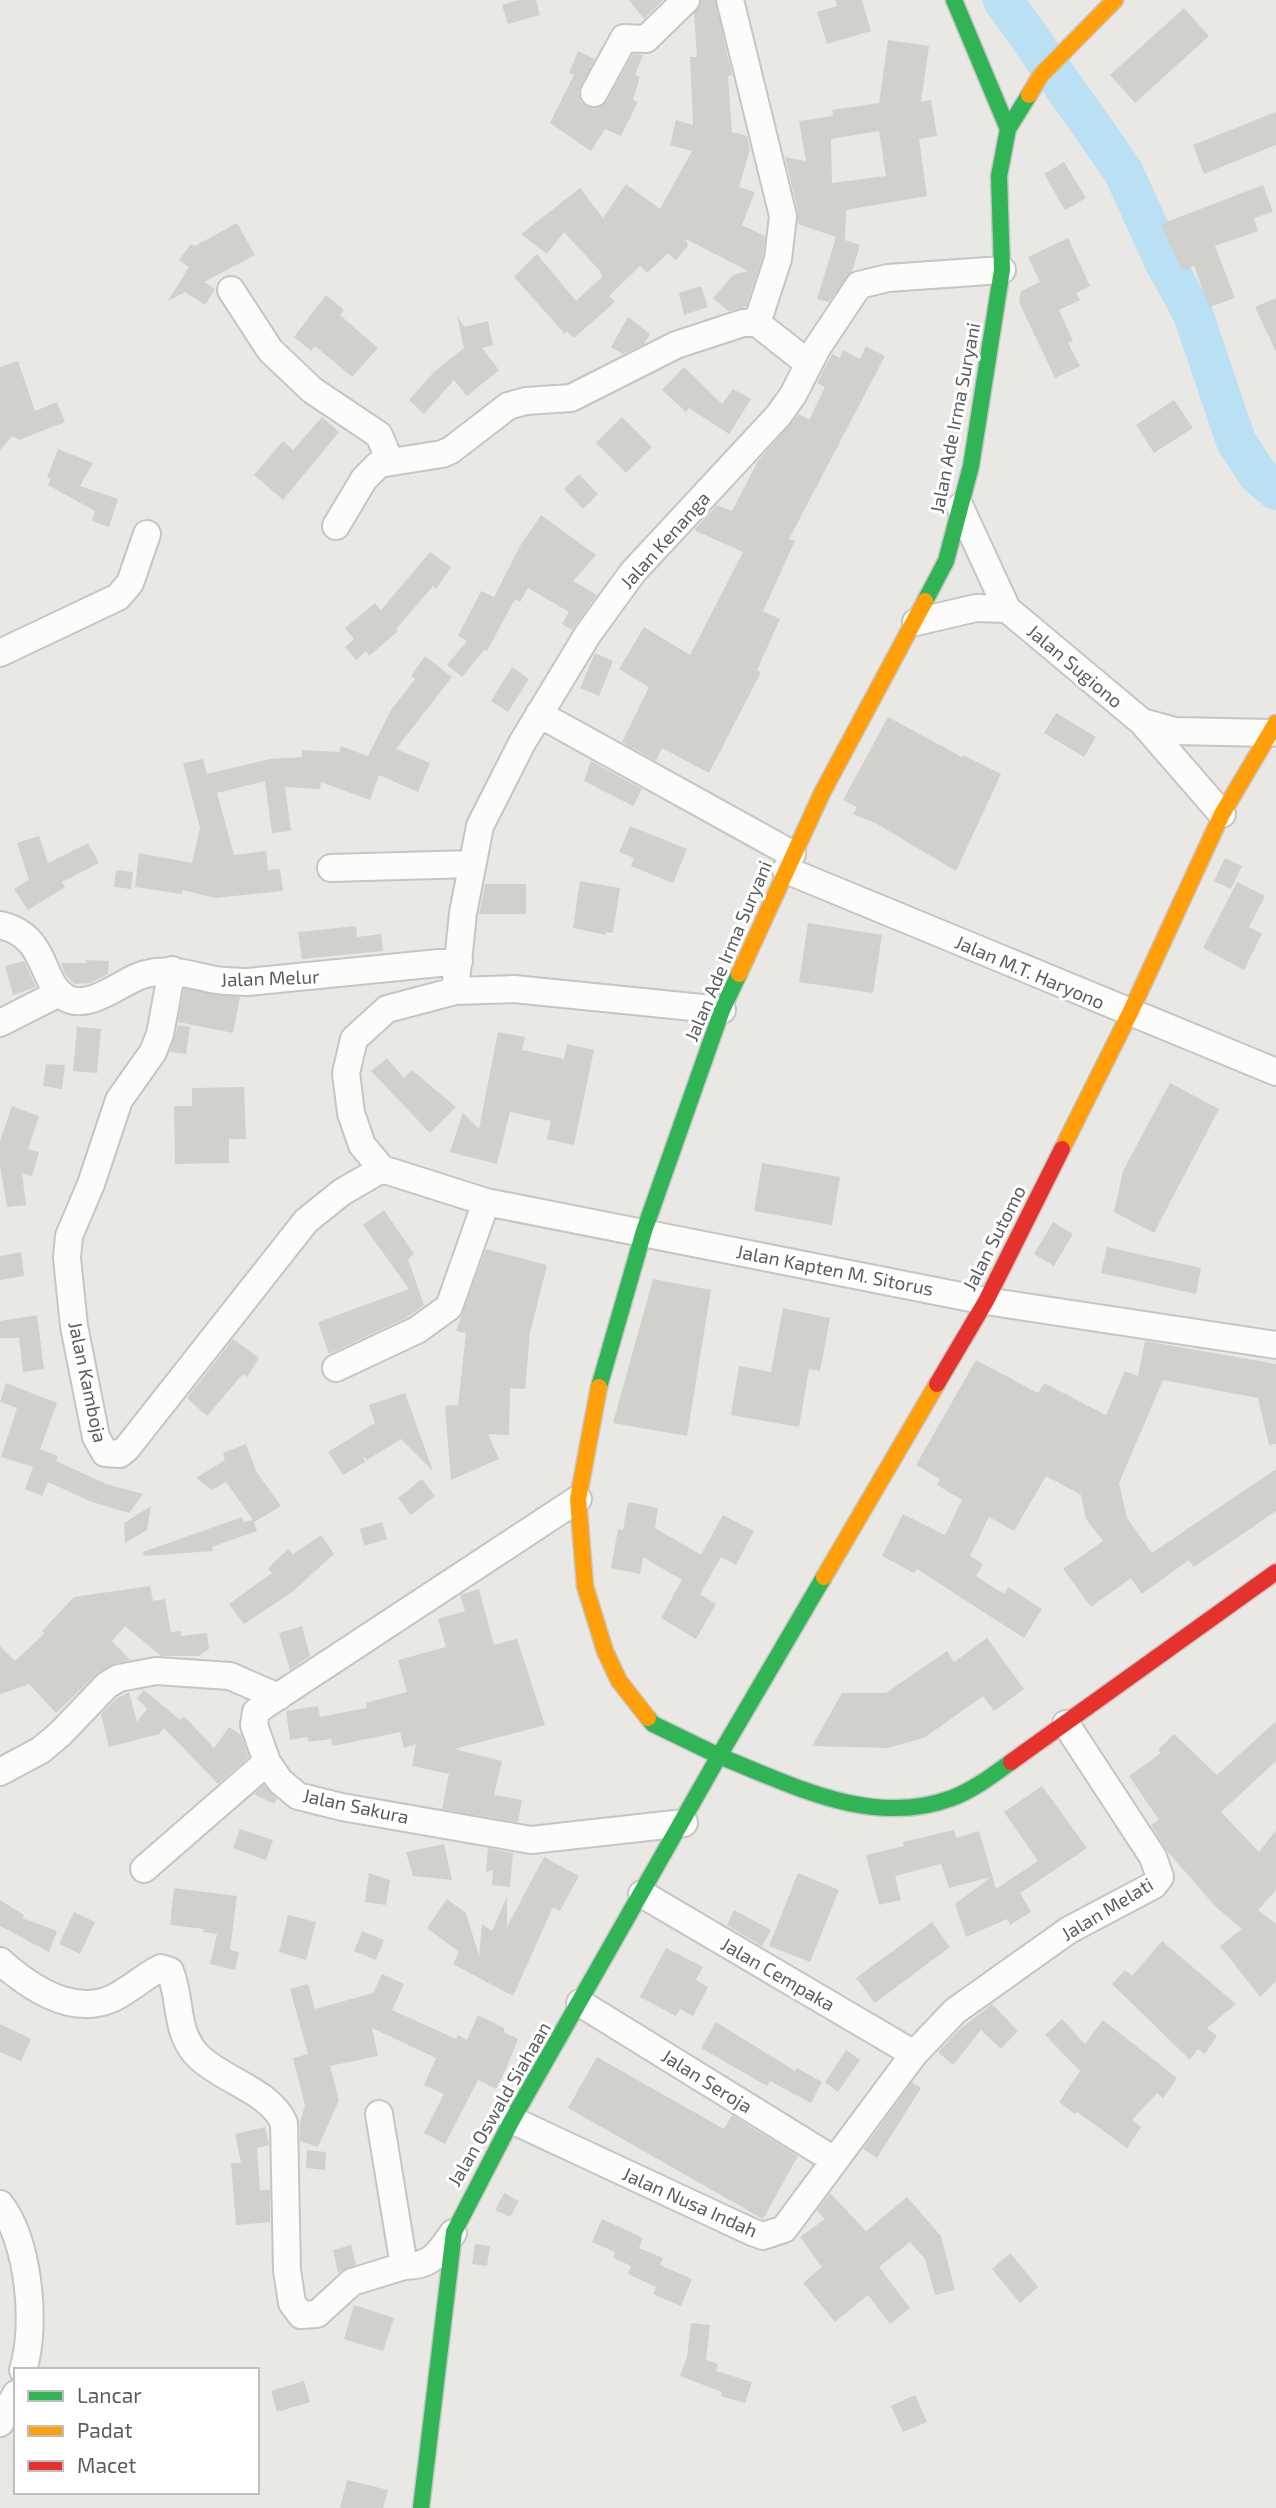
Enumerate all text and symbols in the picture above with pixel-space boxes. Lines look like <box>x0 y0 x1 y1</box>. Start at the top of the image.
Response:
street label: Jalan Ade Irma Suryani <box>925 320 984 515</box>
street label: Jalan Kenanga <box>615 486 714 593</box>
street label: Jalan Sugiono <box>1023 619 1128 712</box>
street label: Jalan Ade Irma Suryani <box>679 857 776 1045</box>
street label: Jalan M.T. Haryono <box>952 930 1108 1013</box>
street label: Jalan Melur <box>220 964 320 991</box>
street label: Jalan Sutomo <box>957 1181 1030 1294</box>
street label: Jalan Kapten M. Sitorus <box>735 1239 936 1300</box>
street label: Jalan Kamboja <box>64 1319 113 1445</box>
street label: Jalan Sakura <box>301 1783 411 1828</box>
street label: Jalan Melati <box>1057 1872 1157 1945</box>
street label: Jalan Cempaka <box>717 1932 839 2015</box>
street label: Jalan Oswald Siahaan <box>442 2017 555 2190</box>
street label: Jalan Seroja <box>658 2044 757 2117</box>
street label: Jalan Nusa Indah <box>619 2162 761 2242</box>
legend <box>14 2368 259 2494</box>
text: Lancar <box>77 2382 142 2407</box>
text: Padat <box>77 2417 132 2442</box>
text: Macet <box>77 2452 136 2477</box>

